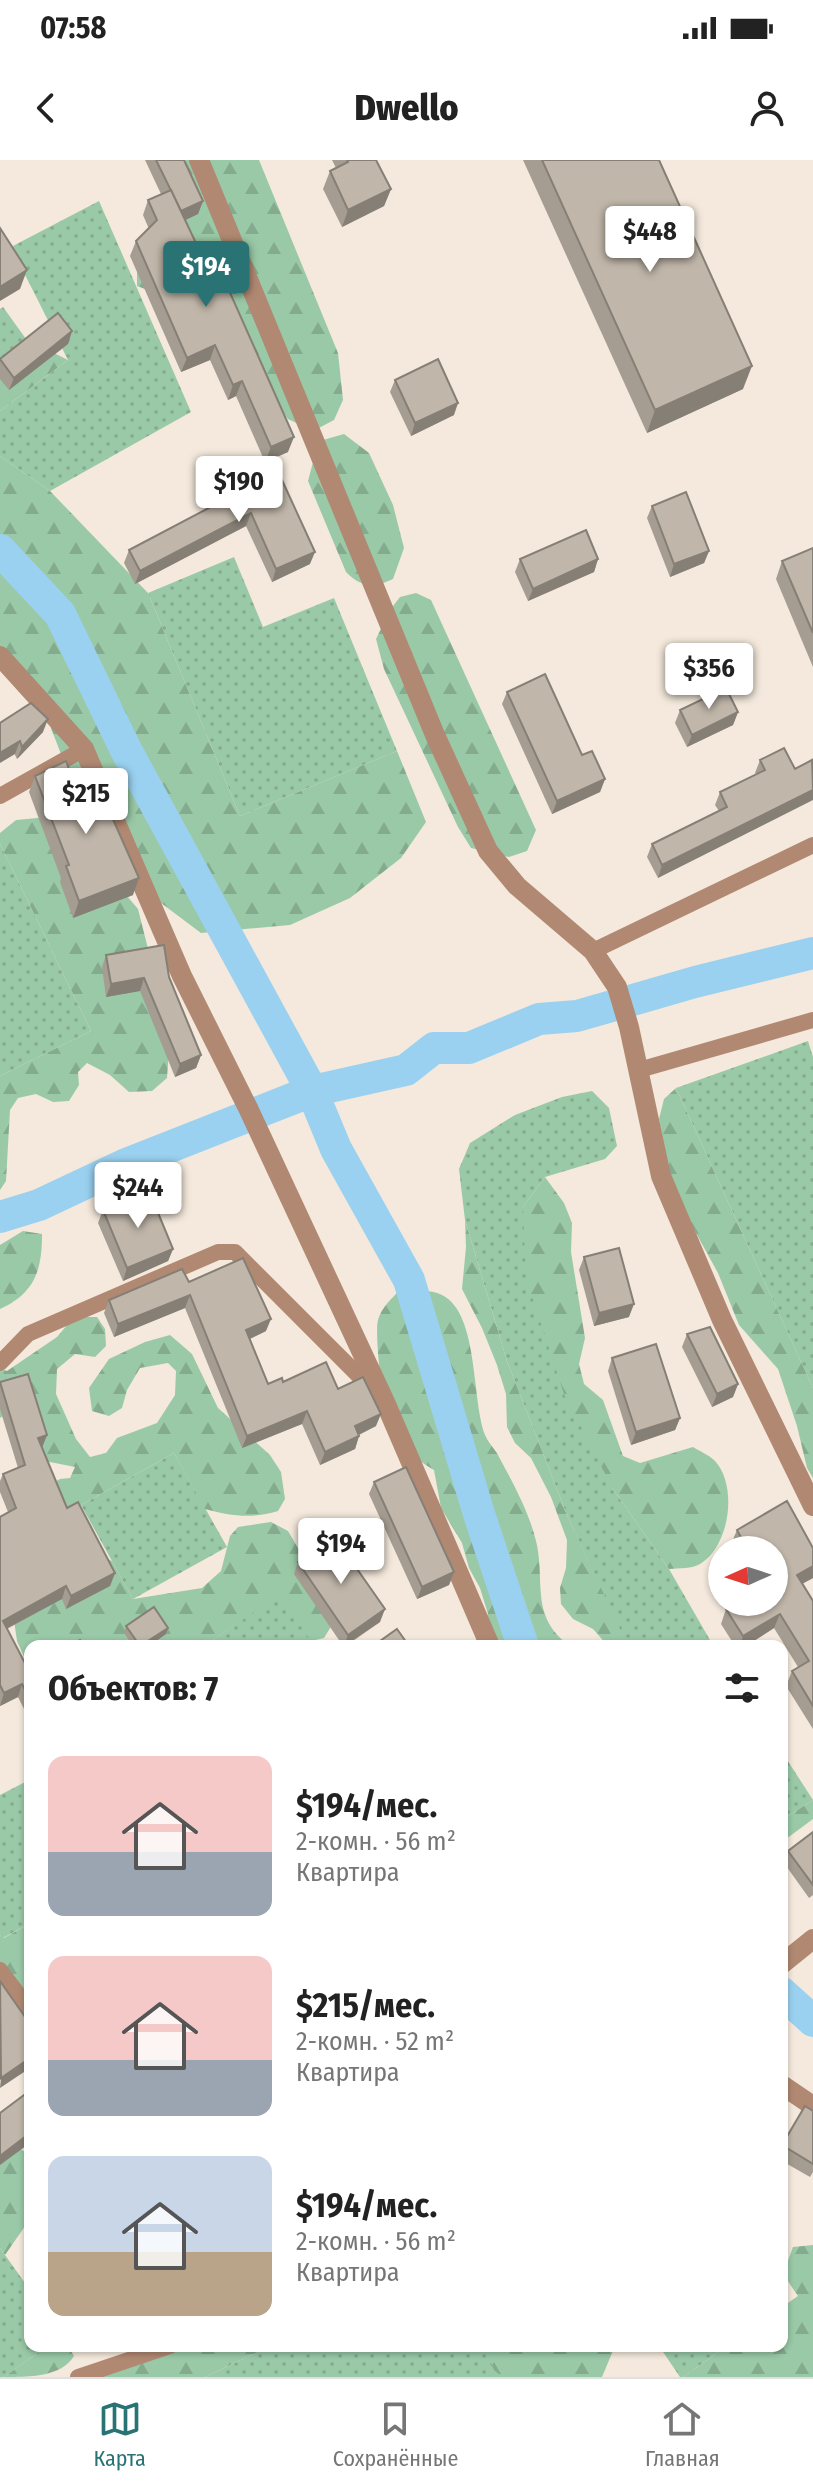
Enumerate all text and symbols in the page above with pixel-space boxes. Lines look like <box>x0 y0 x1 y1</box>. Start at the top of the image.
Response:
text: 07:58 <box>40 10 106 46</box>
icon: back <box>24 86 68 130</box>
text: Dwello <box>354 86 459 130</box>
icon: person <box>745 86 789 130</box>
pin: $448 <box>603 206 697 274</box>
text: $448 <box>623 216 677 247</box>
pin: $194 <box>159 241 253 309</box>
text: $194 <box>181 251 231 282</box>
pin: $190 <box>192 456 286 524</box>
text: $190 <box>214 466 264 497</box>
pin: $356 <box>662 643 756 711</box>
text: $356 <box>683 653 735 684</box>
pin: $215 <box>39 768 133 836</box>
text: $215 <box>62 778 110 809</box>
pin: $244 <box>91 1162 185 1230</box>
text: $244 <box>113 1172 163 1203</box>
pin: $194 <box>294 1518 388 1586</box>
text: $194 <box>316 1528 366 1559</box>
north arrow <box>708 1536 788 1616</box>
map controls <box>708 1536 788 1616</box>
icon: filters <box>720 1666 764 1710</box>
text: Объектов: 7 <box>48 1668 218 1709</box>
text: $194/мес. <box>296 1785 437 1826</box>
icon: home <box>112 1788 208 1884</box>
text: 2-комн. · 56 m² <box>296 1826 456 1857</box>
text: Квартира <box>296 1857 400 1888</box>
text: $215/мес. <box>296 1985 435 2026</box>
icon: home <box>112 1988 208 2084</box>
text: 2-комн. · 52 m² <box>296 2026 454 2057</box>
text: Квартира <box>296 2057 400 2088</box>
text: $194/мес. <box>296 2185 437 2226</box>
icon: home <box>112 2188 208 2284</box>
text: 2-комн. · 56 m² <box>296 2226 456 2257</box>
text: Квартира <box>296 2257 400 2288</box>
tab: Карта <box>93 2397 146 2472</box>
tab: Сохранённые <box>333 2397 458 2472</box>
tab: Главная <box>645 2397 720 2472</box>

